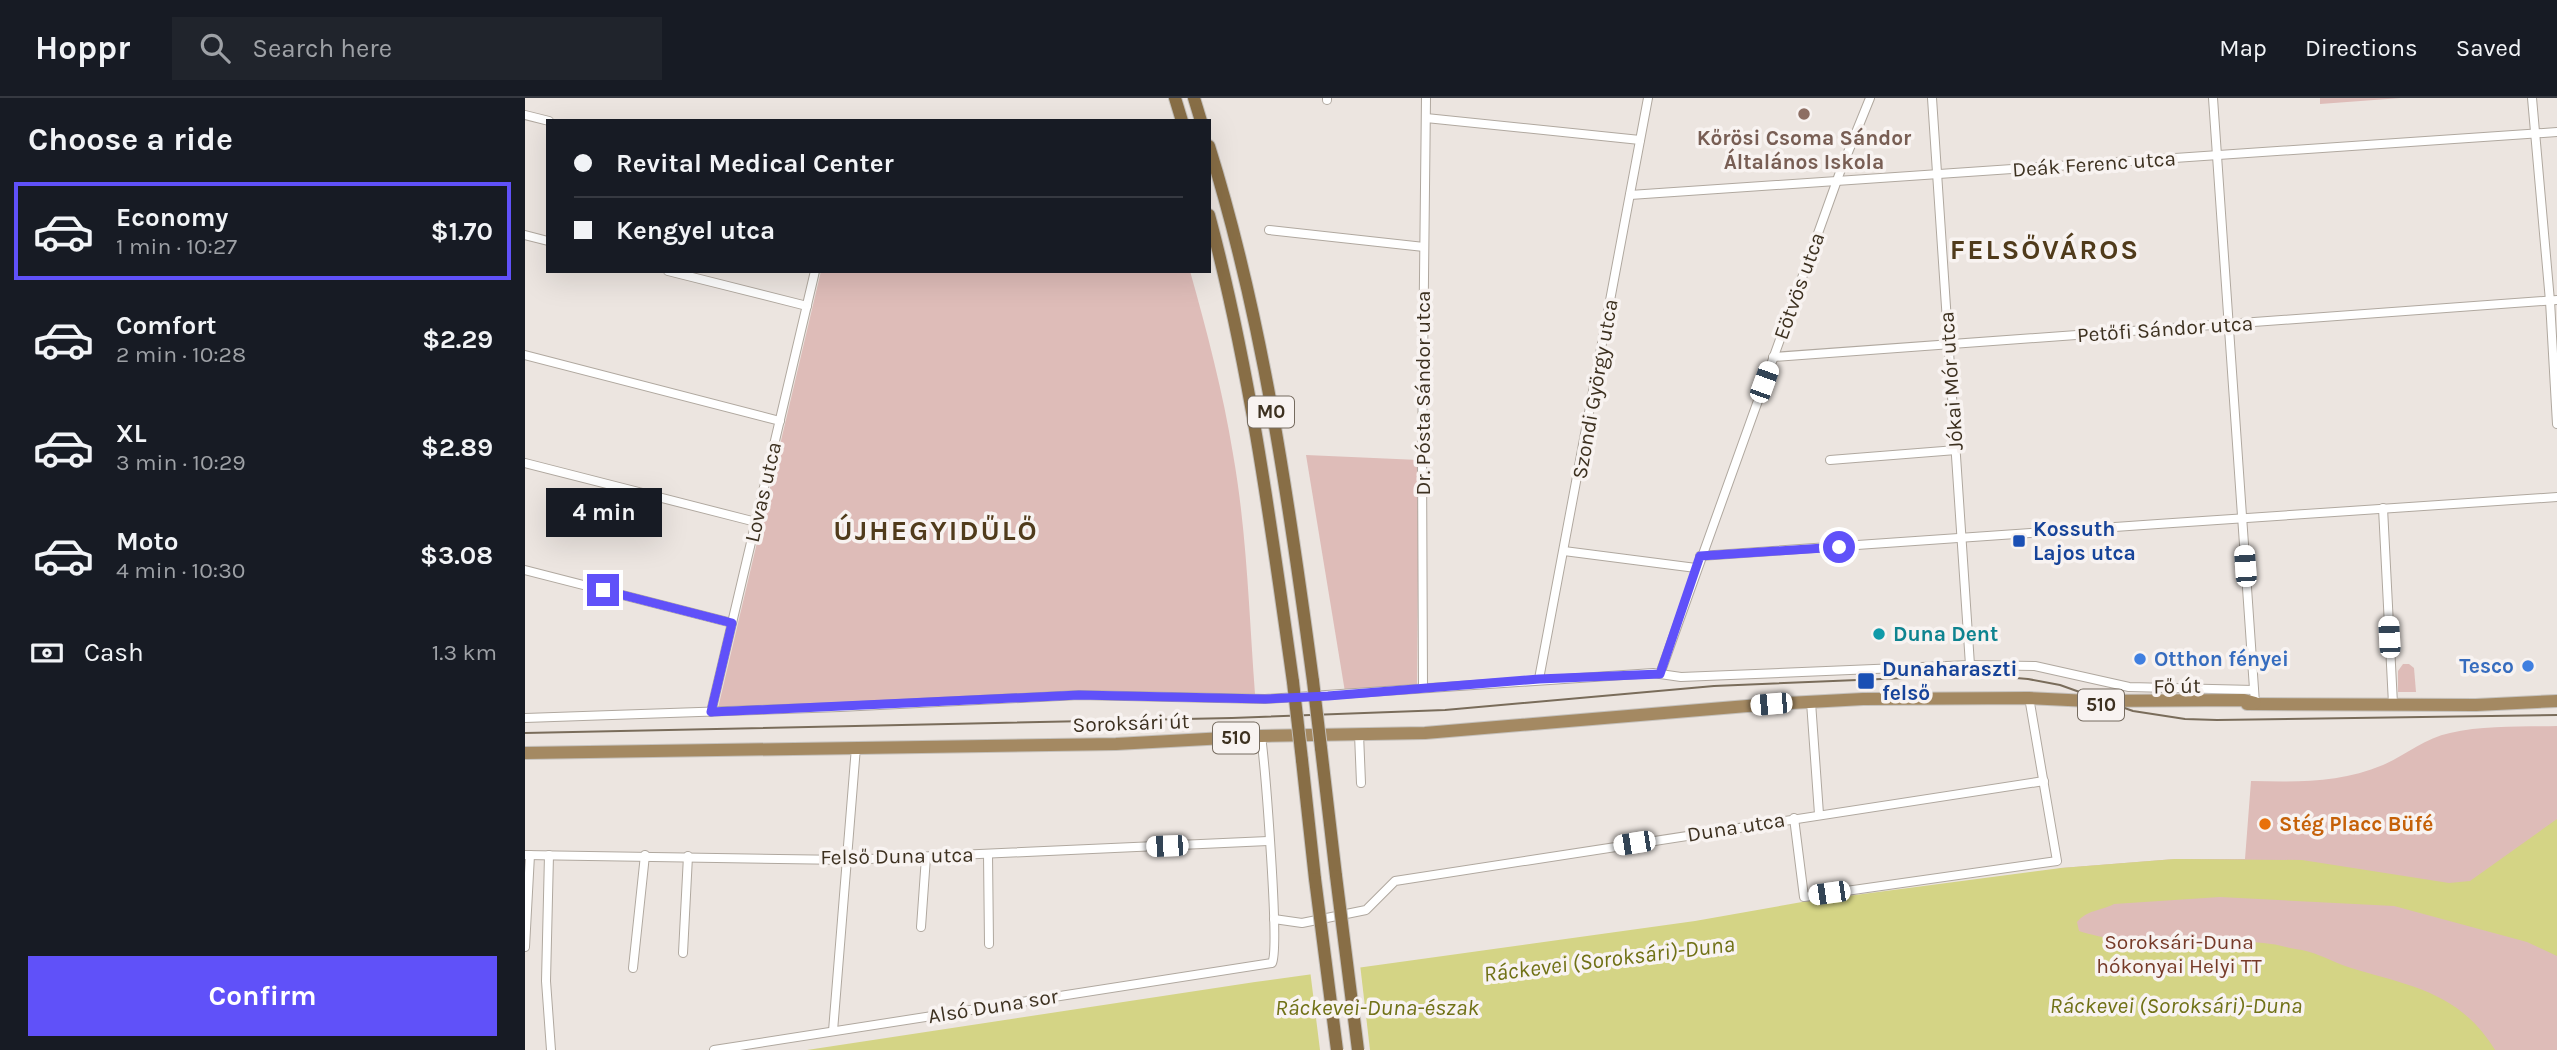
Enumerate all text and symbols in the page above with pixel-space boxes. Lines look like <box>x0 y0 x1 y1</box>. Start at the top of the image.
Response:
search box <box>172 17 662 80</box>
text: Hoppr <box>35 29 130 67</box>
icon: search <box>196 29 234 67</box>
text: Search here <box>252 33 392 64</box>
text: Map <box>2219 34 2267 62</box>
text: Directions <box>2305 34 2418 62</box>
text: Saved <box>2456 34 2522 62</box>
marker: Kőrösi Csoma Sándor Általános Iskola <box>1796 106 1812 122</box>
text: Choose a ride <box>28 121 233 158</box>
place label: Kőrösi Csoma Sándor Általános Iskola <box>1697 126 1912 174</box>
street label: Deák Ferenc utca <box>2011 146 2177 182</box>
text: Revital Medical Center <box>616 148 894 179</box>
icon: car <box>32 200 95 263</box>
text: Economy <box>116 202 228 233</box>
text: Kengyel utca <box>616 215 775 246</box>
text: $1.70 <box>431 216 493 247</box>
street label: Eötvös utca <box>1769 229 1829 343</box>
district label: FELSŐVÁROS <box>1950 232 2140 266</box>
text: 1 min · 10:27 <box>116 233 237 260</box>
street label: Dr. Pósta Sándor utca <box>1411 290 1435 496</box>
street label: Szondi György utca <box>1567 297 1623 481</box>
icon: car <box>32 308 95 371</box>
text: Comfort <box>116 310 217 341</box>
street label: Jókai Mór utca <box>1934 311 1968 451</box>
street label: Petőfi Sándor utca <box>2076 311 2254 347</box>
text: $2.29 <box>422 324 493 355</box>
text: 2 min · 10:28 <box>116 341 246 368</box>
car <box>1747 359 1782 405</box>
road number: M0 <box>1248 396 1294 428</box>
icon: car <box>32 416 95 479</box>
text: XL <box>116 418 147 449</box>
text: $2.89 <box>421 432 493 463</box>
street label: Lovas utca <box>740 439 786 545</box>
text: 3 min · 10:29 <box>116 449 246 476</box>
callout: 4 min <box>545 489 661 538</box>
text: 4 min <box>572 499 636 526</box>
district label: ÚJHEGYIDŰLŐ <box>833 513 1039 547</box>
place label: Kossuth Lajos utca <box>2033 517 2136 565</box>
icon: car <box>32 524 95 587</box>
text: Moto <box>116 526 178 557</box>
route start <box>1823 531 1855 563</box>
marker: Kossuth Lajos utca <box>2011 533 2027 549</box>
text: $3.08 <box>420 540 493 571</box>
car <box>2234 544 2257 588</box>
text: 4 min · 10:30 <box>116 557 245 584</box>
route end <box>587 574 619 606</box>
car <box>2378 615 2401 659</box>
place label: Duna Dent <box>1893 622 1998 646</box>
marker: Duna Dent <box>1871 626 1887 642</box>
icon: cash <box>28 634 66 672</box>
text: Cash <box>84 637 144 668</box>
text: 1.3 km <box>432 639 497 666</box>
place label: Otthon fényei <box>2154 647 2289 671</box>
marker: Otthon fényei <box>2132 651 2148 667</box>
place label: Tesco <box>2459 654 2514 678</box>
place label: Dunaharaszti felső <box>1882 657 2018 705</box>
marker: Tesco <box>2520 658 2536 674</box>
marker: Dunaharaszti felső <box>1856 671 1876 691</box>
street label: Fő út <box>2153 674 2201 698</box>
road number: 510 <box>2078 690 2124 720</box>
car <box>1750 692 1793 716</box>
street label: Soroksári út <box>1072 709 1190 737</box>
road number: 510 <box>1213 722 1259 754</box>
street label: Duna utca <box>1685 807 1787 847</box>
place label: Stég Placc Büfé <box>2279 812 2433 836</box>
marker: Stég Placc Büfé <box>2257 816 2273 832</box>
car <box>1612 829 1657 857</box>
car <box>1146 835 1189 857</box>
street label: Felső Duna utca <box>820 843 974 869</box>
car <box>1807 880 1852 906</box>
water label: Ráckevei (Soroksári)-Duna <box>1482 930 1736 988</box>
park label: Soroksári-Duna hókonyai Helyi TT <box>2096 930 2262 978</box>
button: Confirm <box>28 956 497 1036</box>
street label: Alsó Duna sor <box>926 984 1060 1028</box>
water label: Ráckevei (Soroksári)-Duna <box>2050 992 2302 1019</box>
water label: Ráckevei-Duna-észak <box>1275 994 1479 1021</box>

